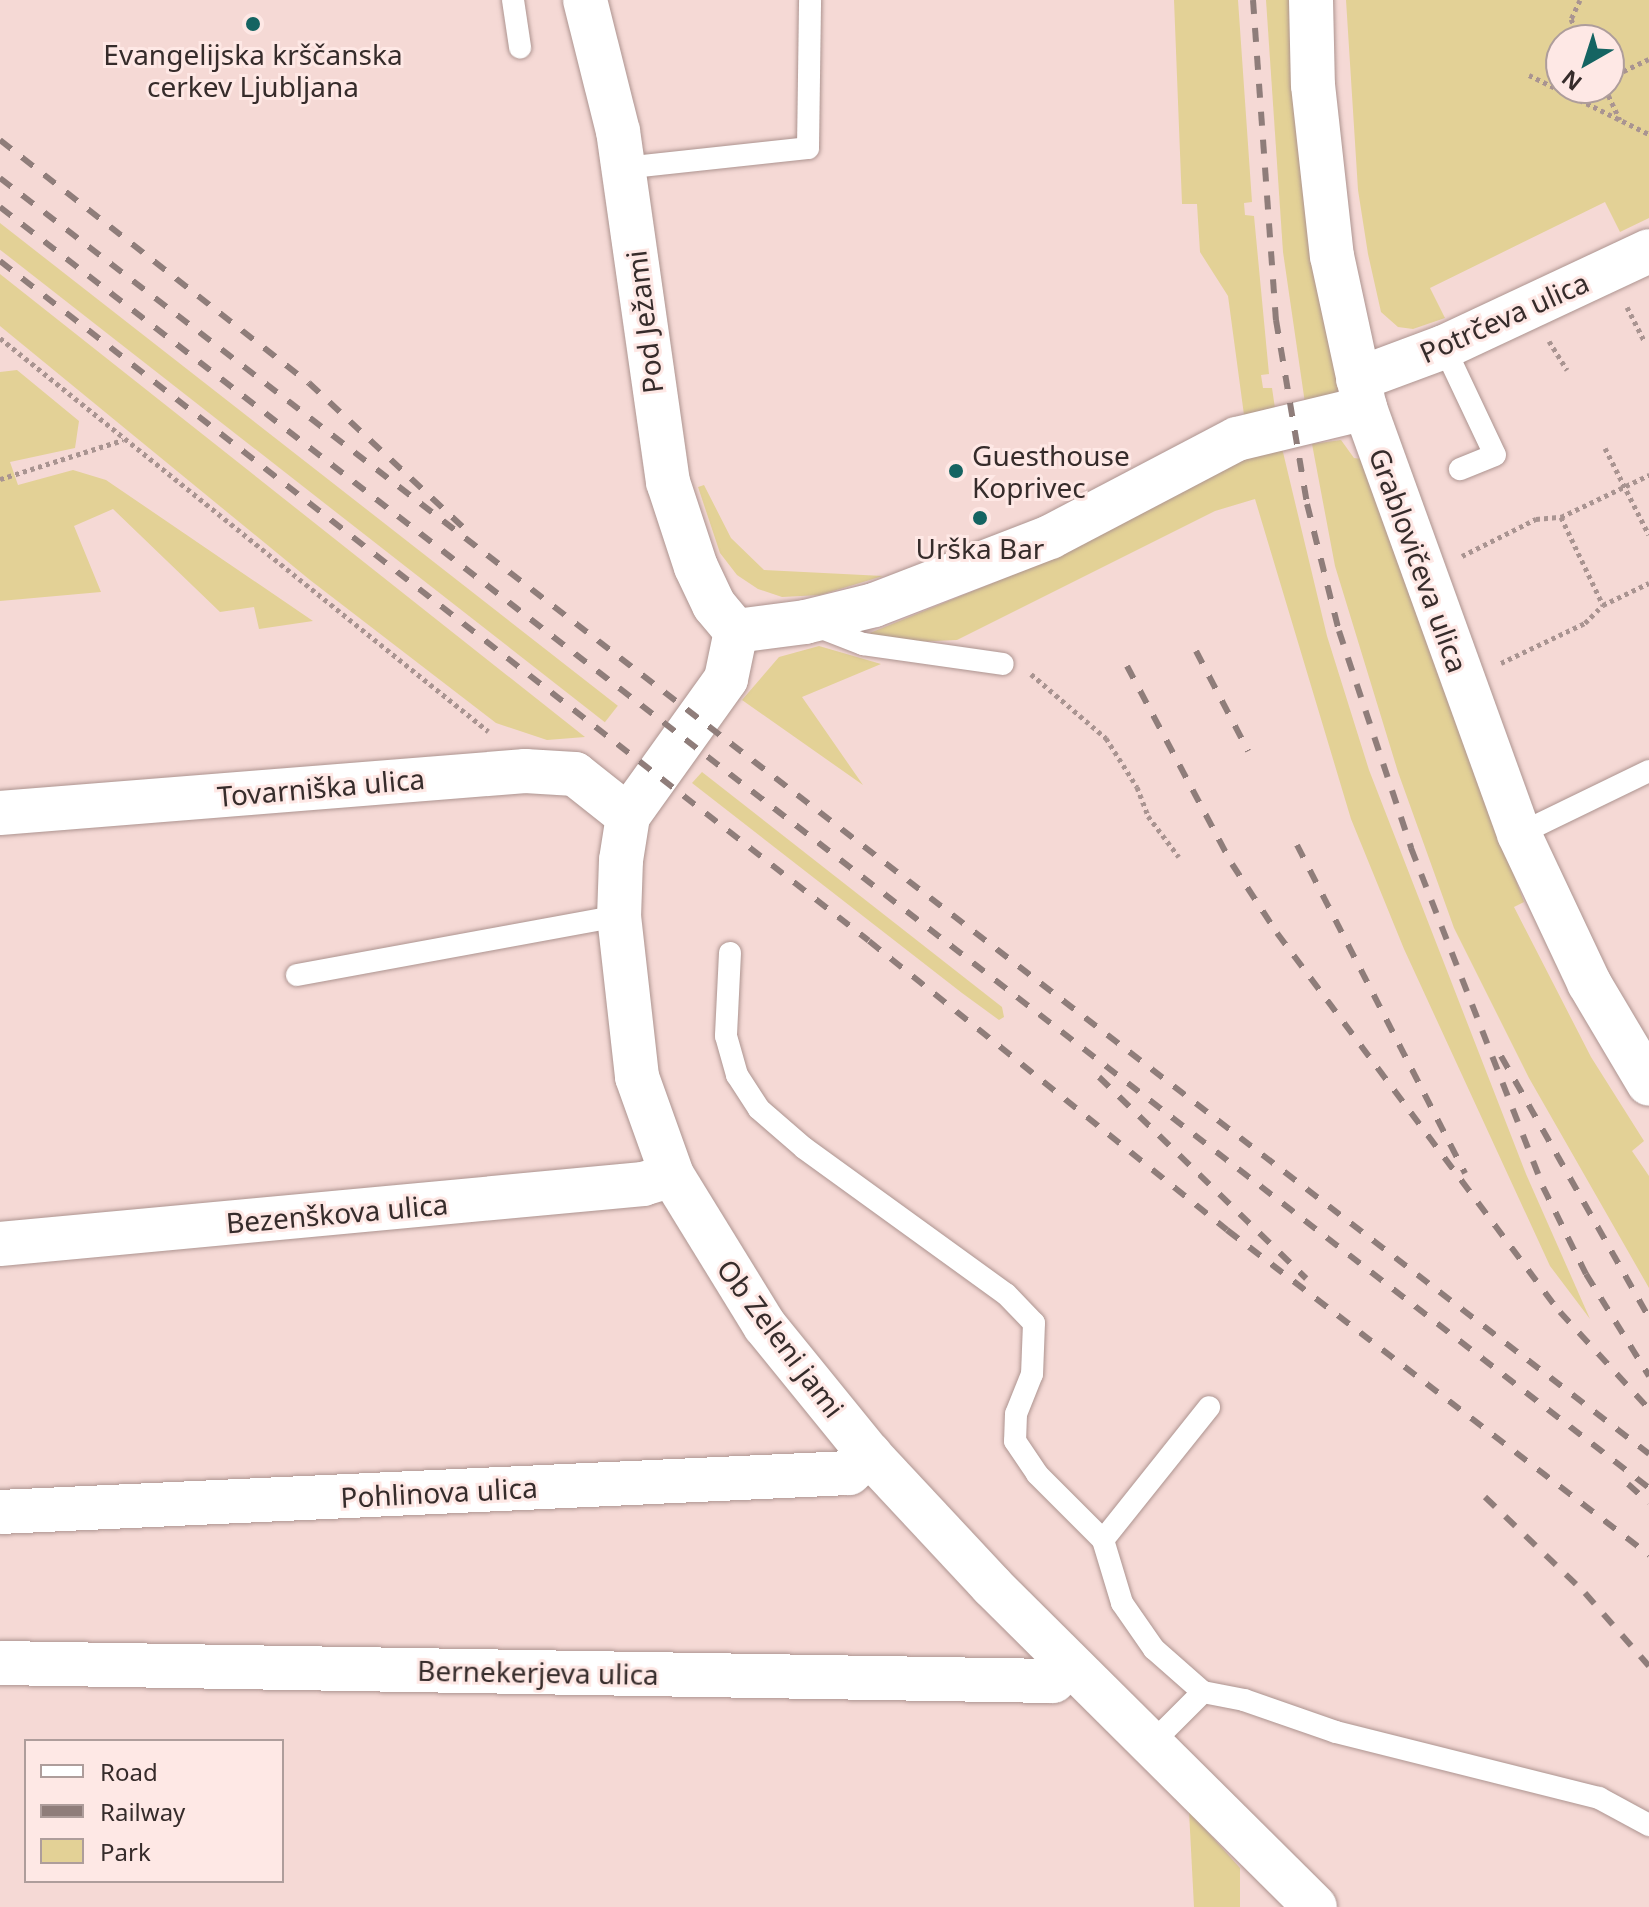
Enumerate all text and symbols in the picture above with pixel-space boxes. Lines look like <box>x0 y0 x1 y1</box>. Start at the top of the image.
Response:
marker: Evangelijska krščanska cerkev Ljubljana <box>244 15 262 33</box>
north arrow <box>1545 24 1625 104</box>
place label: Evangelijska krščanska cerkev Ljubljana <box>103 37 403 103</box>
text: N <box>1555 64 1588 98</box>
street label: Pod Ježami <box>619 249 669 395</box>
street label: Potrčeva ulica <box>1414 265 1594 369</box>
place label: Guesthouse Koprivec <box>972 438 1130 504</box>
street label: Grablovičeva ulica <box>1363 443 1475 677</box>
marker: Guesthouse Koprivec <box>947 462 965 480</box>
marker: Urška Bar <box>971 509 989 527</box>
place label: Urška Bar <box>916 531 1044 565</box>
street label: Tovarniška ulica <box>216 761 426 813</box>
street label: Bezenškova ulica <box>225 1187 449 1239</box>
street label: Ob Zeleni jami <box>711 1252 851 1424</box>
street label: Pohlinova ulica <box>340 1470 538 1514</box>
street label: Bernekerjeva ulica <box>417 1653 659 1691</box>
legend <box>24 1739 284 1883</box>
text: Road <box>100 1755 158 1788</box>
text: Railway <box>100 1795 185 1828</box>
text: Park <box>100 1835 151 1868</box>

